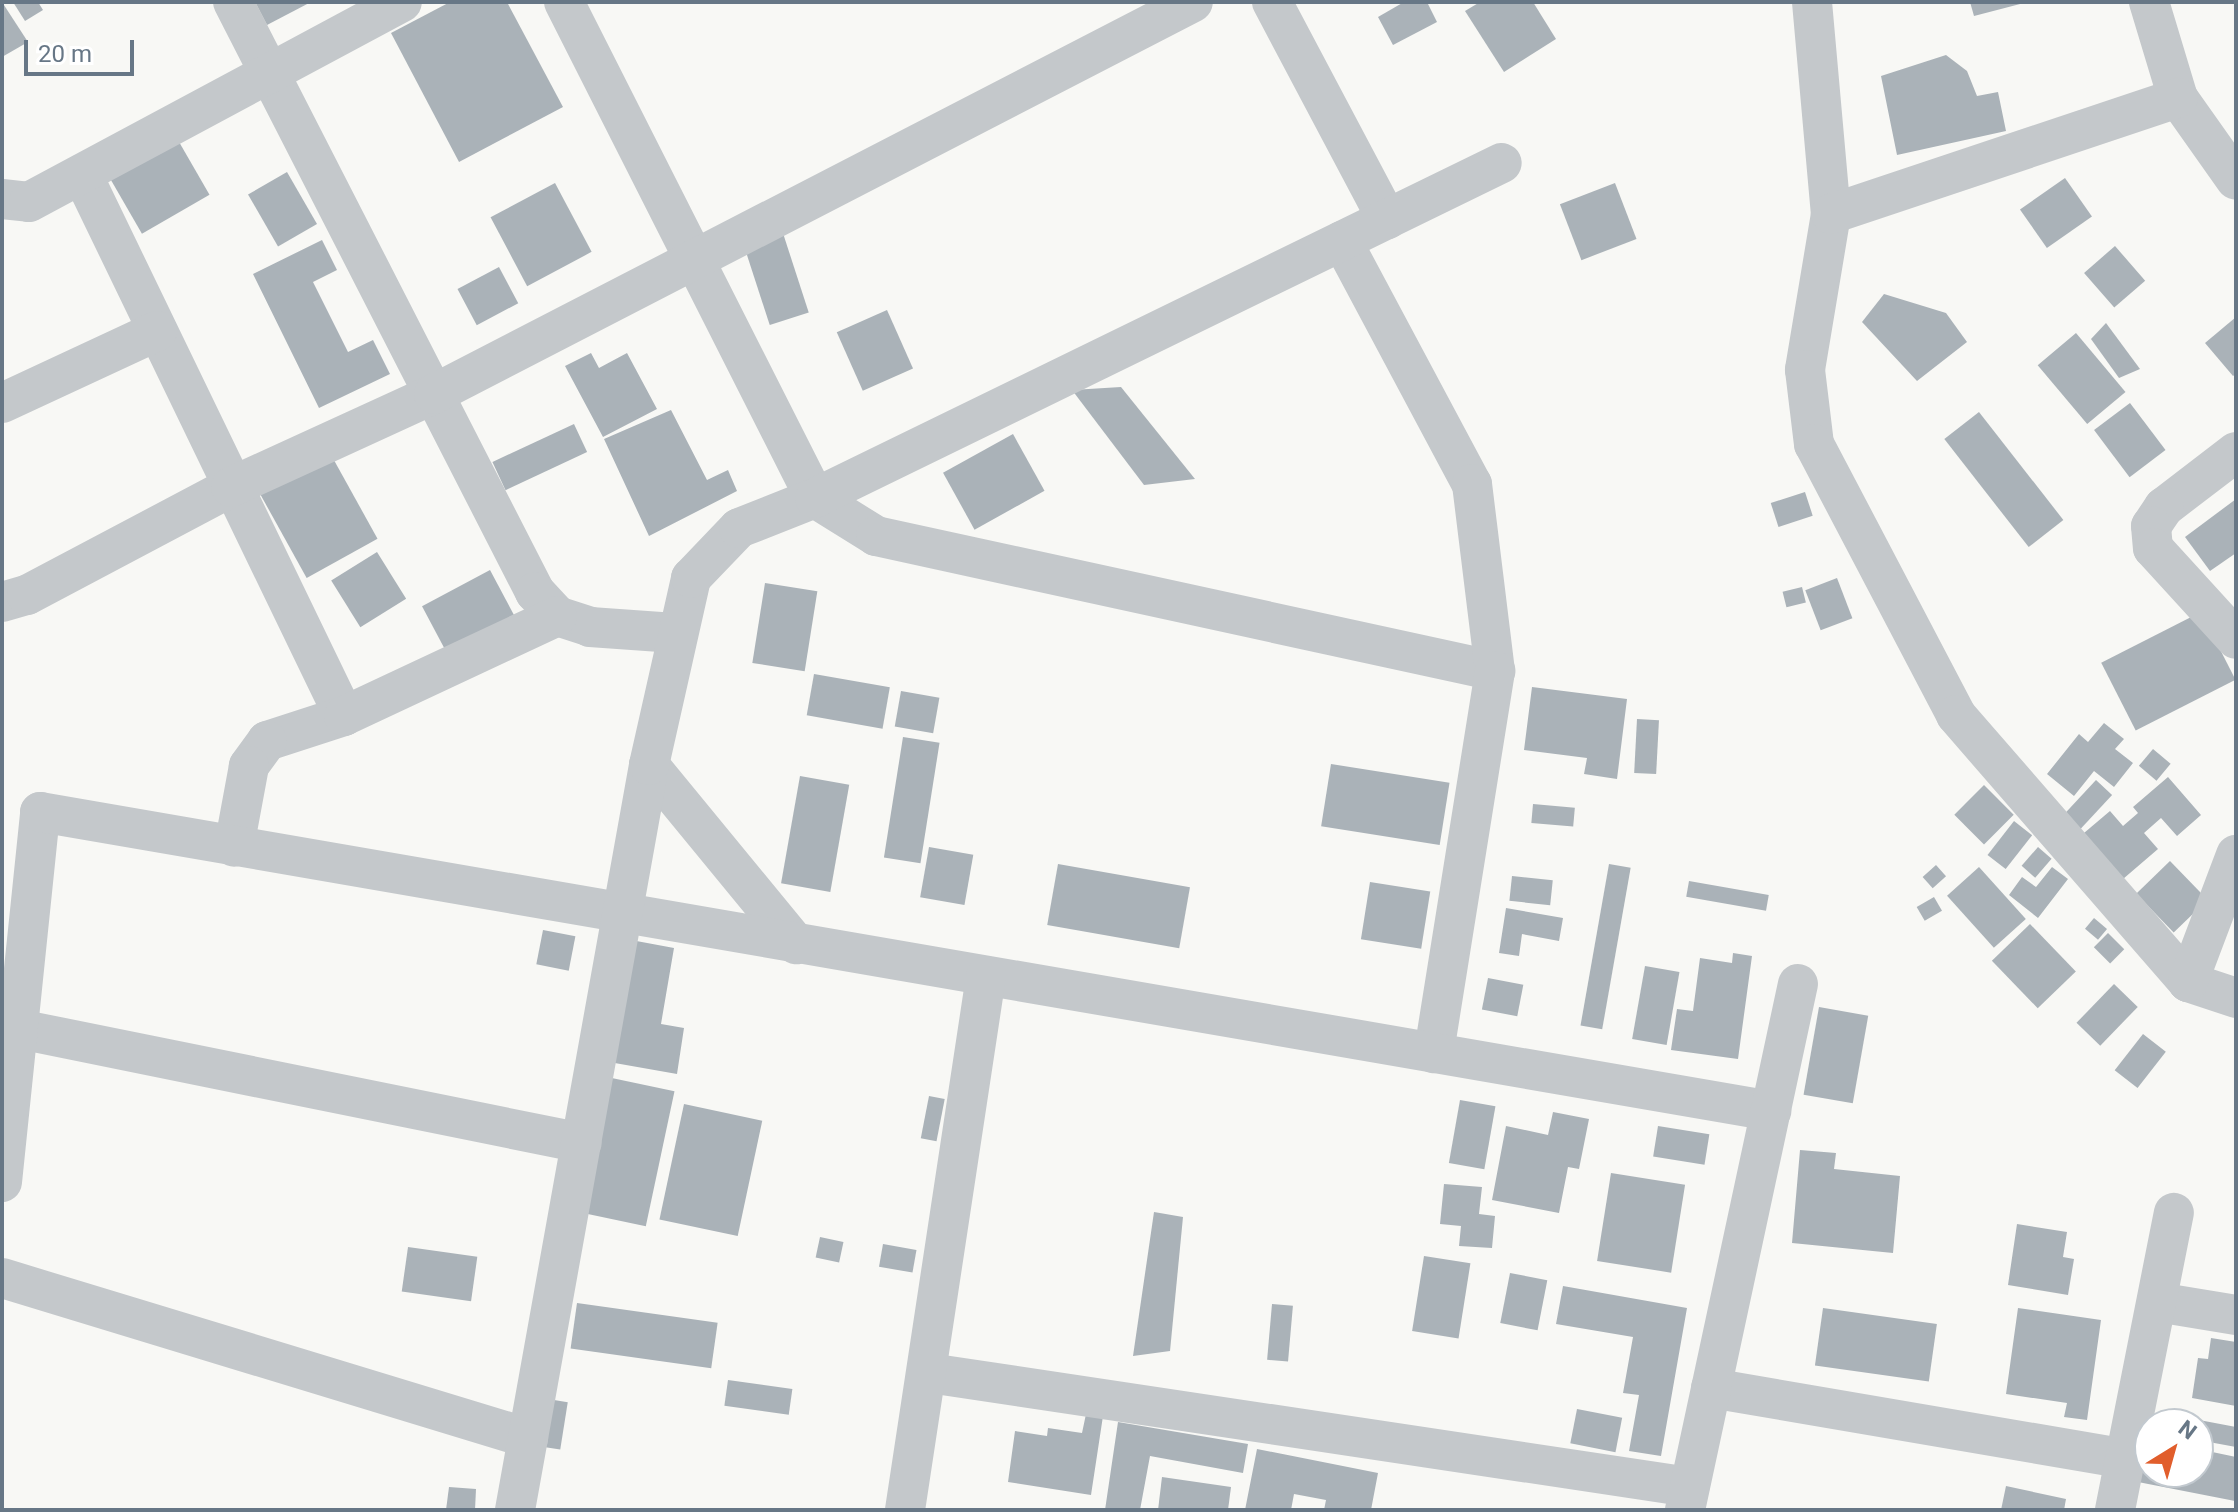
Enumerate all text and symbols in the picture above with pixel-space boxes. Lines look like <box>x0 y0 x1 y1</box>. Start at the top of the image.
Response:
scale bar <box>28 24 138 74</box>
text: 20 m <box>38 40 92 68</box>
north arrow <box>2134 1408 2214 1488</box>
text: N <box>2174 1415 2201 1445</box>

